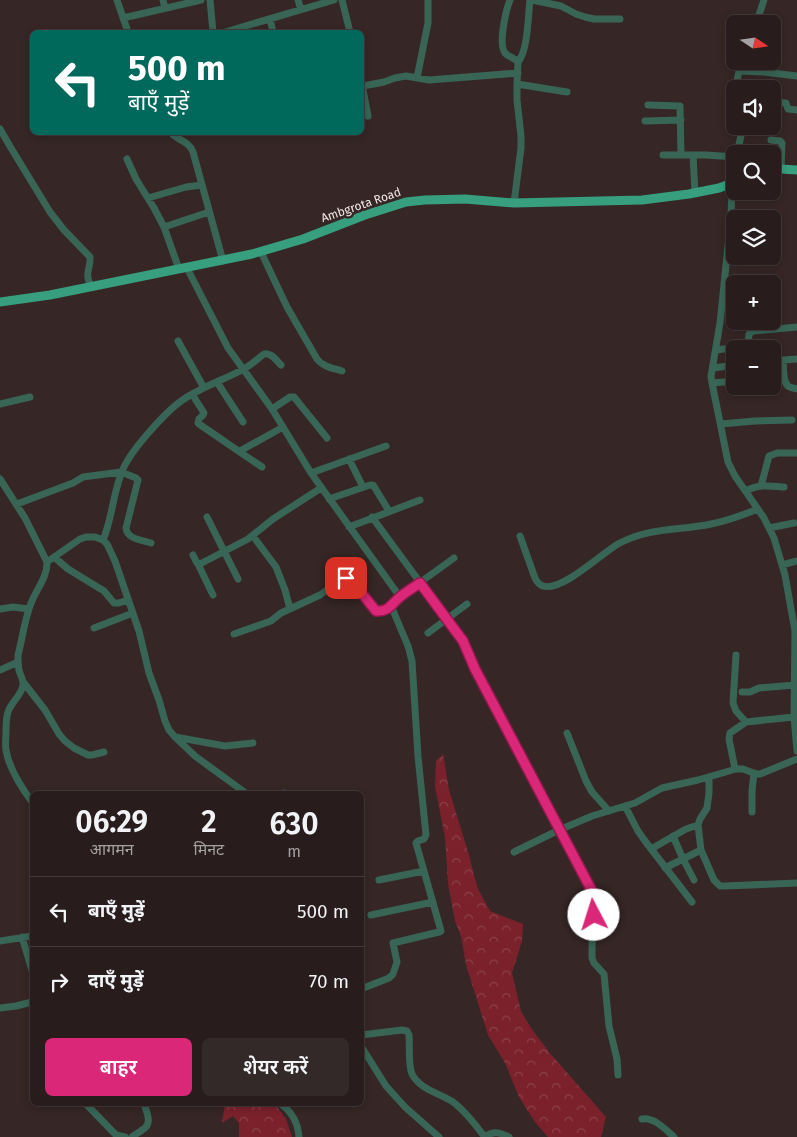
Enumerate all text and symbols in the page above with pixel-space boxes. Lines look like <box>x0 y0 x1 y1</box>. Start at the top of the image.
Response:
north arrow <box>726 15 781 70</box>
map controls <box>726 15 781 395</box>
text: 500 m <box>128 47 226 89</box>
icon: left <box>45 50 110 115</box>
button: sound <box>726 80 781 135</box>
text: बाएँ मुड़ें <box>128 89 189 116</box>
button: search <box>726 145 781 200</box>
street label: Ambgrota Road <box>319 185 403 225</box>
button: layers <box>726 210 781 265</box>
button: + <box>726 275 781 330</box>
button: − <box>726 340 781 395</box>
pin <box>325 557 367 599</box>
icon: arrive <box>332 564 360 592</box>
text: 06:29 <box>75 804 148 840</box>
text: 2 <box>201 804 217 840</box>
text: 630 <box>269 806 319 842</box>
text: आगमन <box>90 840 134 859</box>
text: मिनट <box>194 840 224 859</box>
text: m <box>287 842 301 861</box>
position arrow <box>567 888 619 940</box>
icon: left <box>45 898 73 926</box>
text: बाएँ मुड़ें <box>88 899 145 922</box>
text: 500 m <box>297 900 349 923</box>
icon: right <box>45 968 73 996</box>
text: दाएँ मुड़ें <box>88 969 144 992</box>
text: 70 m <box>309 970 349 993</box>
button: बाहर <box>45 1038 192 1096</box>
button: शेयर करें <box>202 1038 349 1096</box>

